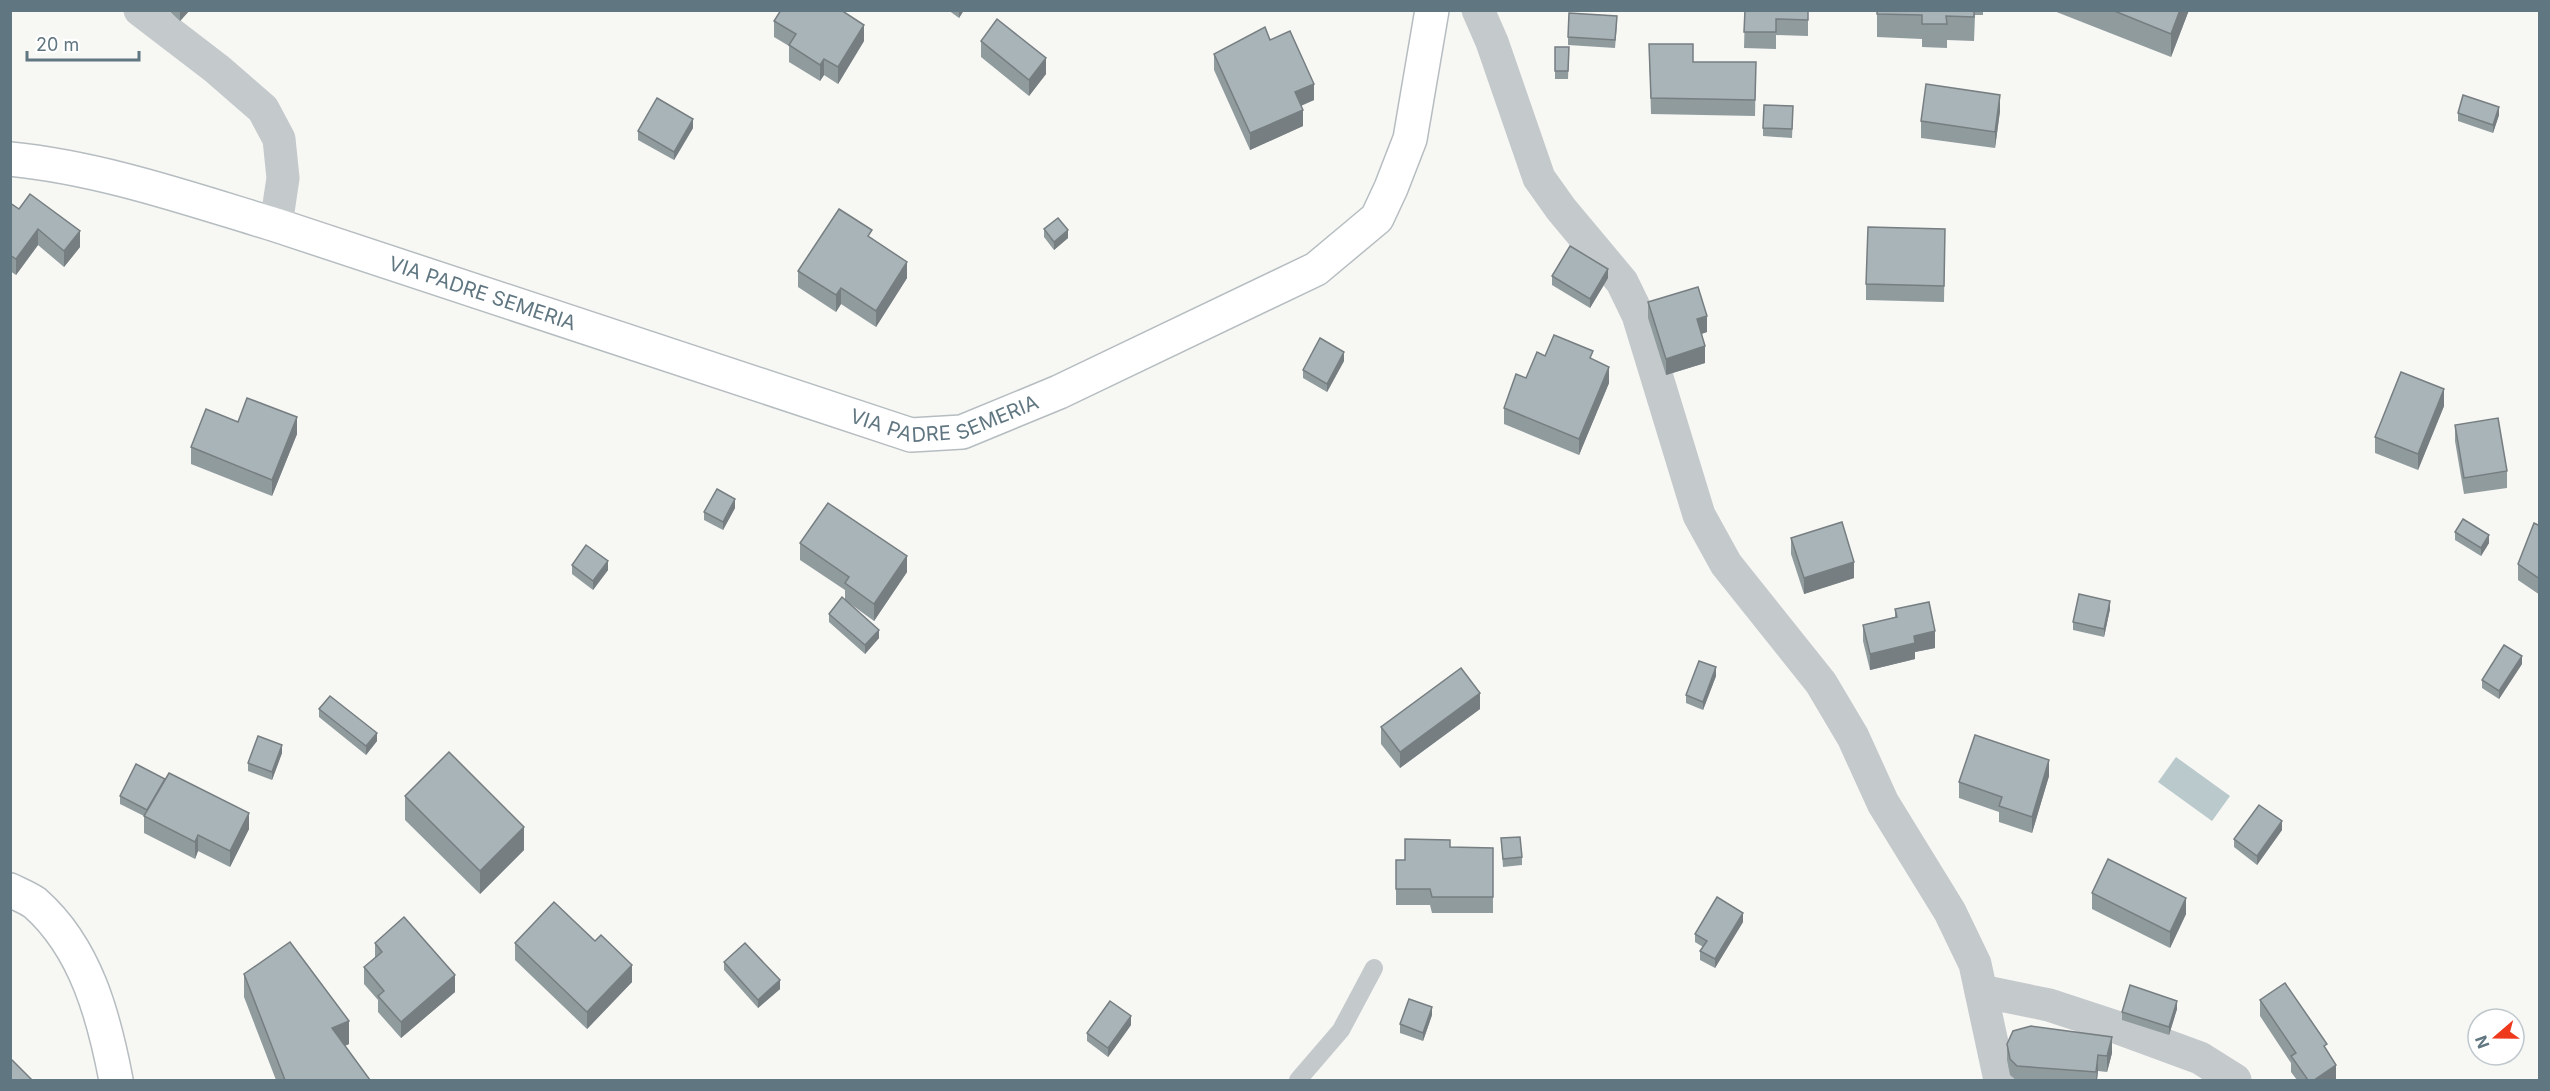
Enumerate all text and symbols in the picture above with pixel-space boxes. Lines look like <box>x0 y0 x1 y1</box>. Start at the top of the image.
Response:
scale bar <box>27 24 140 62</box>
text: 20 m <box>36 34 79 55</box>
street label: VIA PADRE SEMERIA <box>386 251 579 335</box>
street label: VIA PADRE SEMERIA <box>847 390 1042 447</box>
north arrow <box>2466 1007 2526 1067</box>
text: N <box>2470 1033 2493 1051</box>

